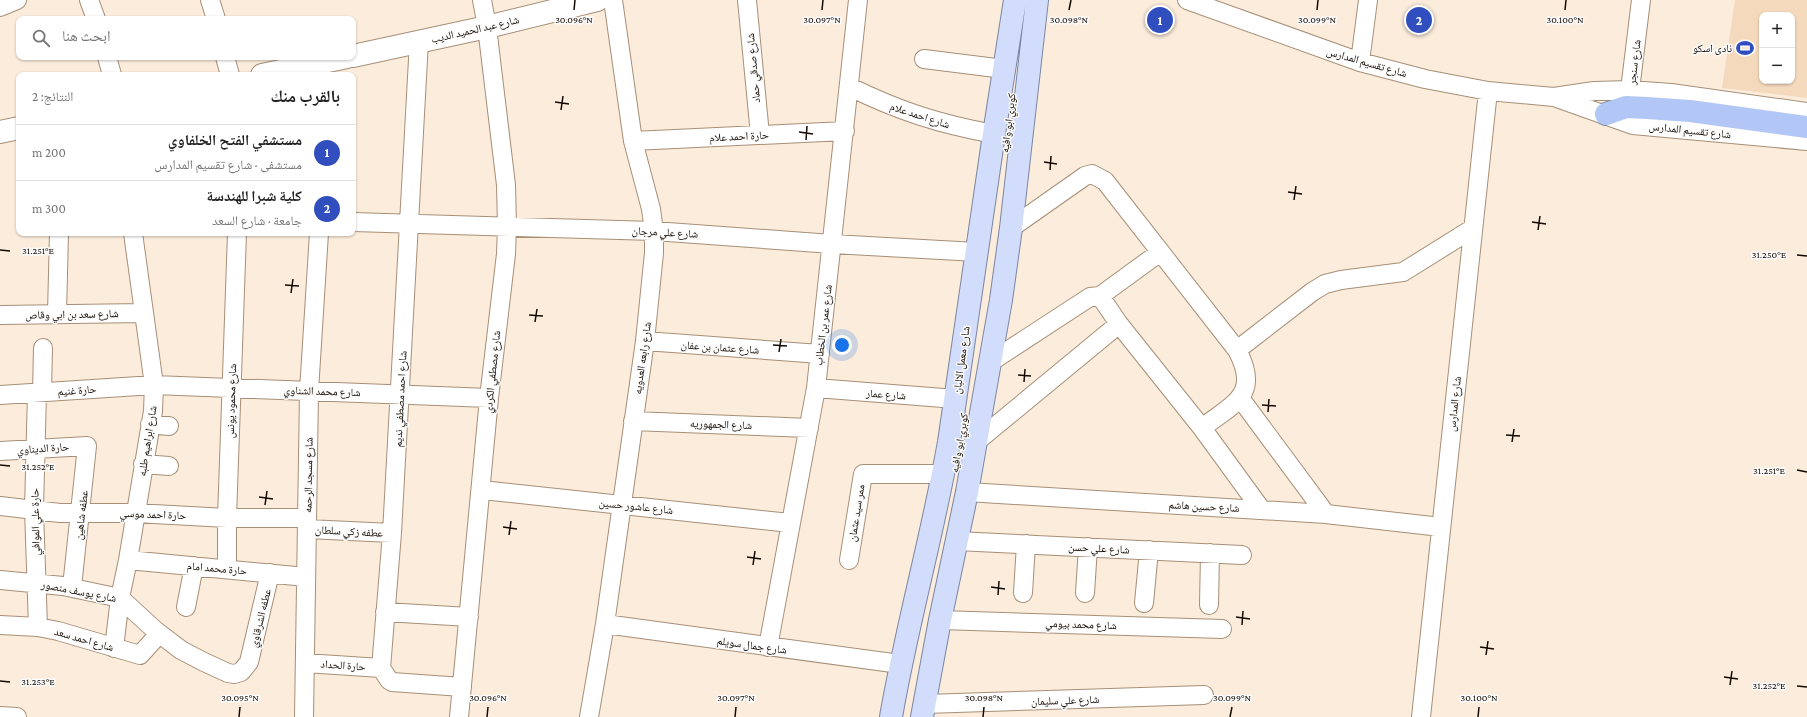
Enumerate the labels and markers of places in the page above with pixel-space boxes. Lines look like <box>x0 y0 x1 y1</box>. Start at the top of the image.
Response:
pin: 1 <box>1147 5 1173 35</box>
pin: 2 <box>1406 5 1432 35</box>
sports icon: نادى اسكو <box>1735 38 1755 58</box>
place label: نادى اسكو <box>1693 42 1732 55</box>

